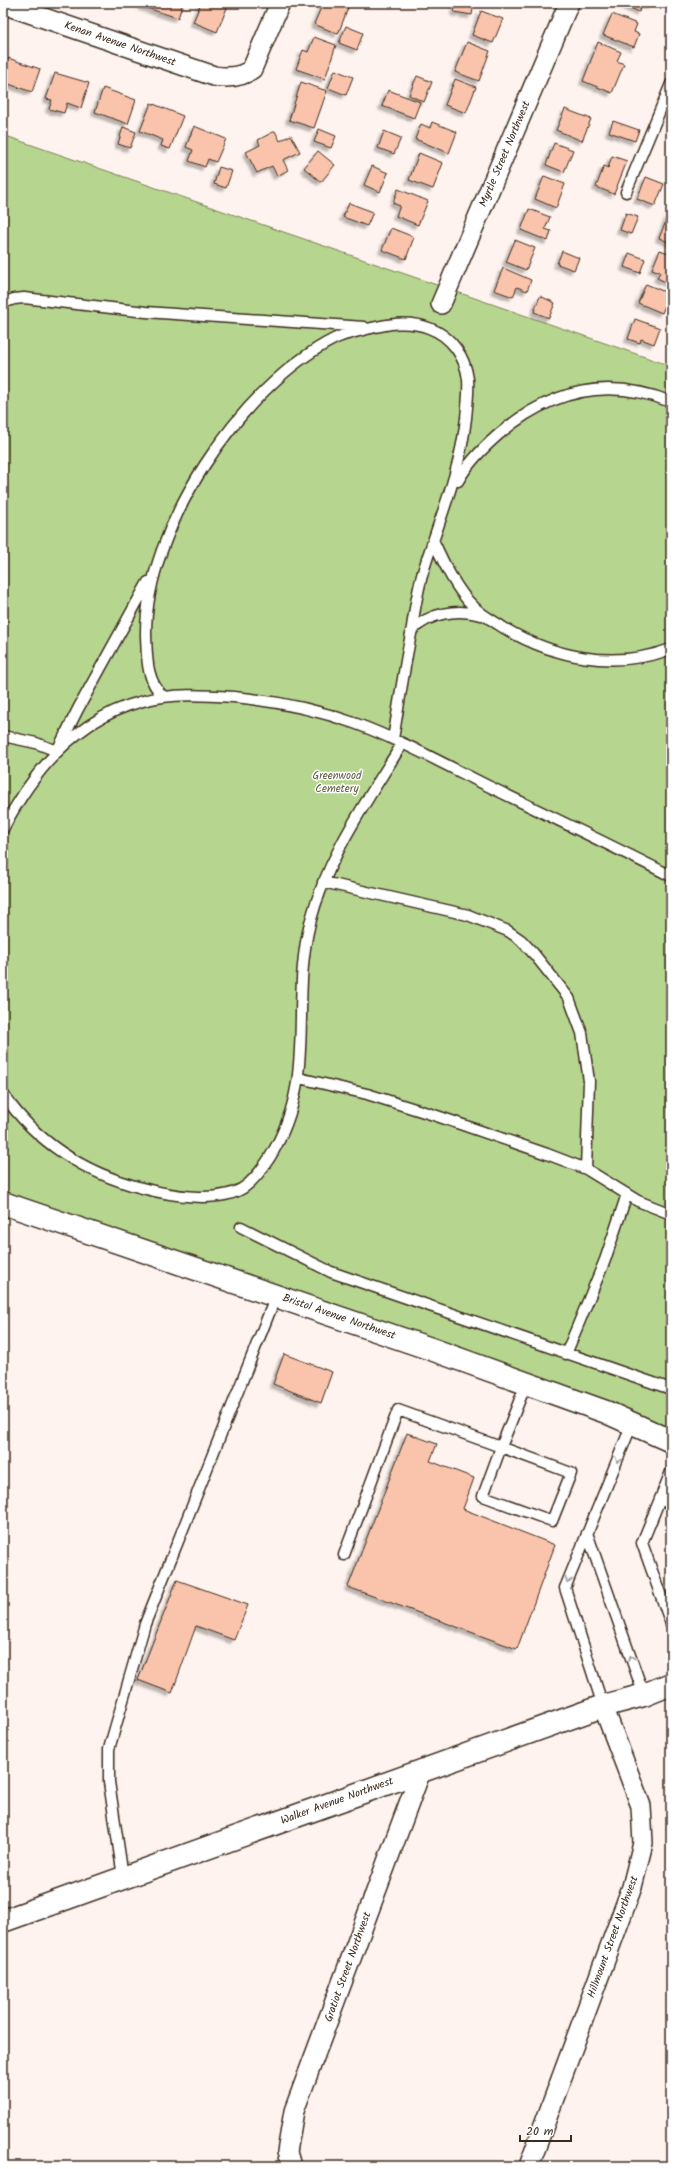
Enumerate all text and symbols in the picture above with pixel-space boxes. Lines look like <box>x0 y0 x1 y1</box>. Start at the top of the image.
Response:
street label: Kenan Avenue Northwest <box>62 16 179 72</box>
street label: Myrtle Street Northwest <box>475 98 536 210</box>
park label: Greenwood Cemetery <box>313 767 362 798</box>
street label: Bristol Avenue Northwest <box>280 1289 399 1345</box>
one-way arrow <box>614 1456 622 1463</box>
one-way arrow <box>565 1577 573 1584</box>
one-way arrow <box>627 1655 635 1662</box>
street label: Walker Avenue Northwest <box>278 1772 397 1830</box>
street label: Hillmount Street Northwest <box>583 1873 644 2001</box>
street label: Gratiot Street Northwest <box>320 1909 377 2025</box>
scale bar <box>520 2117 571 2143</box>
text: 20 m <box>526 2122 554 2141</box>

